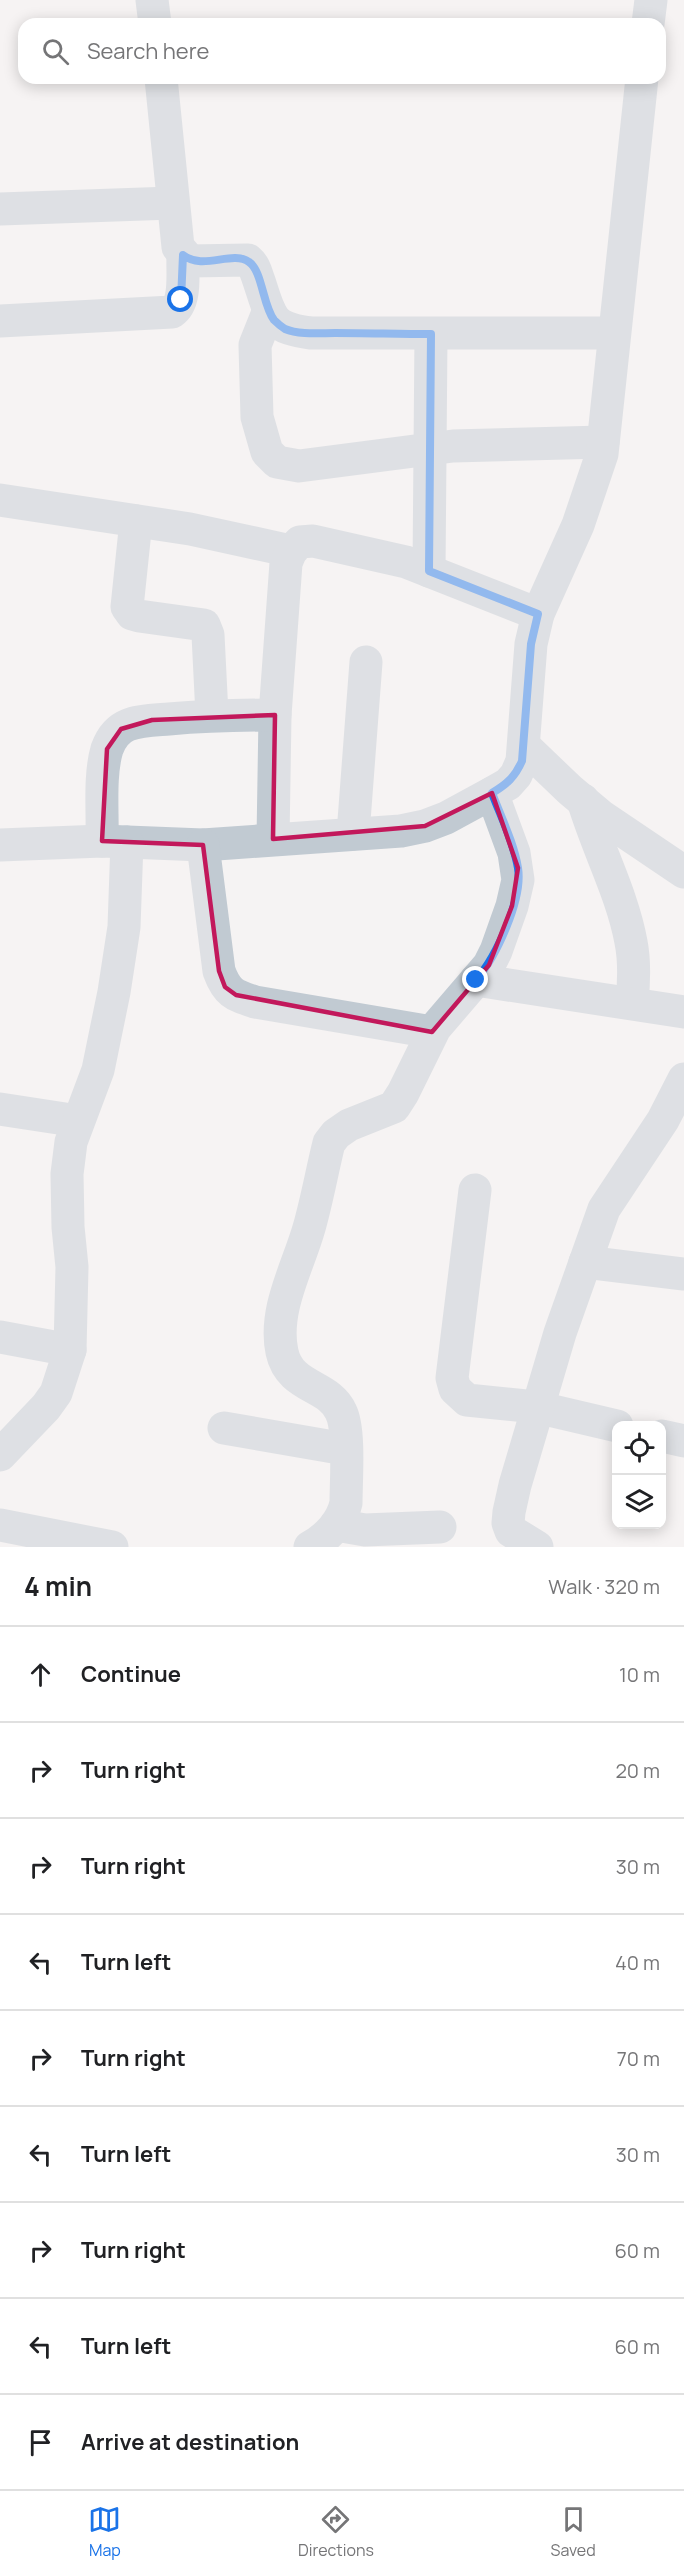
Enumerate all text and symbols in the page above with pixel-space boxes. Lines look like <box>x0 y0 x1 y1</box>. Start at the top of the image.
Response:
search box <box>18 18 666 84</box>
icon: search <box>39 35 72 68</box>
text: Search here <box>87 36 209 66</box>
route start <box>167 286 193 312</box>
route end <box>462 966 488 992</box>
map controls <box>612 1421 666 1529</box>
button: locate <box>612 1421 666 1475</box>
button: layers <box>612 1475 666 1529</box>
text: 4 min <box>24 1568 92 1604</box>
text: Walk · 320 m <box>548 1573 660 1600</box>
icon: ahead <box>24 1658 57 1691</box>
text: Continue <box>81 1659 181 1689</box>
text: 10 m <box>619 1661 660 1688</box>
icon: right <box>24 1754 57 1787</box>
text: Turn right <box>81 1755 186 1785</box>
text: 20 m <box>615 1757 660 1784</box>
icon: right <box>24 1850 57 1883</box>
text: Turn right <box>81 1851 186 1881</box>
text: 30 m <box>616 1853 660 1880</box>
icon: left <box>24 1946 57 1979</box>
text: Turn left <box>81 1947 171 1977</box>
text: 40 m <box>615 1949 660 1976</box>
icon: right <box>24 2042 57 2075</box>
text: Turn right <box>81 2043 186 2073</box>
text: 70 m <box>617 2045 660 2072</box>
icon: left <box>24 2138 57 2171</box>
text: Turn left <box>81 2139 171 2169</box>
text: 30 m <box>616 2141 660 2168</box>
icon: right <box>24 2234 57 2267</box>
text: Turn right <box>81 2235 186 2265</box>
text: 60 m <box>614 2237 660 2264</box>
icon: left <box>24 2330 57 2363</box>
text: Turn left <box>81 2331 171 2361</box>
text: 60 m <box>614 2333 660 2360</box>
icon: arrive <box>24 2426 57 2459</box>
text: Arrive at destination <box>81 2427 299 2457</box>
tab: Map <box>88 2503 121 2561</box>
tab: Directions <box>298 2503 374 2561</box>
tab: Saved <box>551 2503 596 2561</box>

